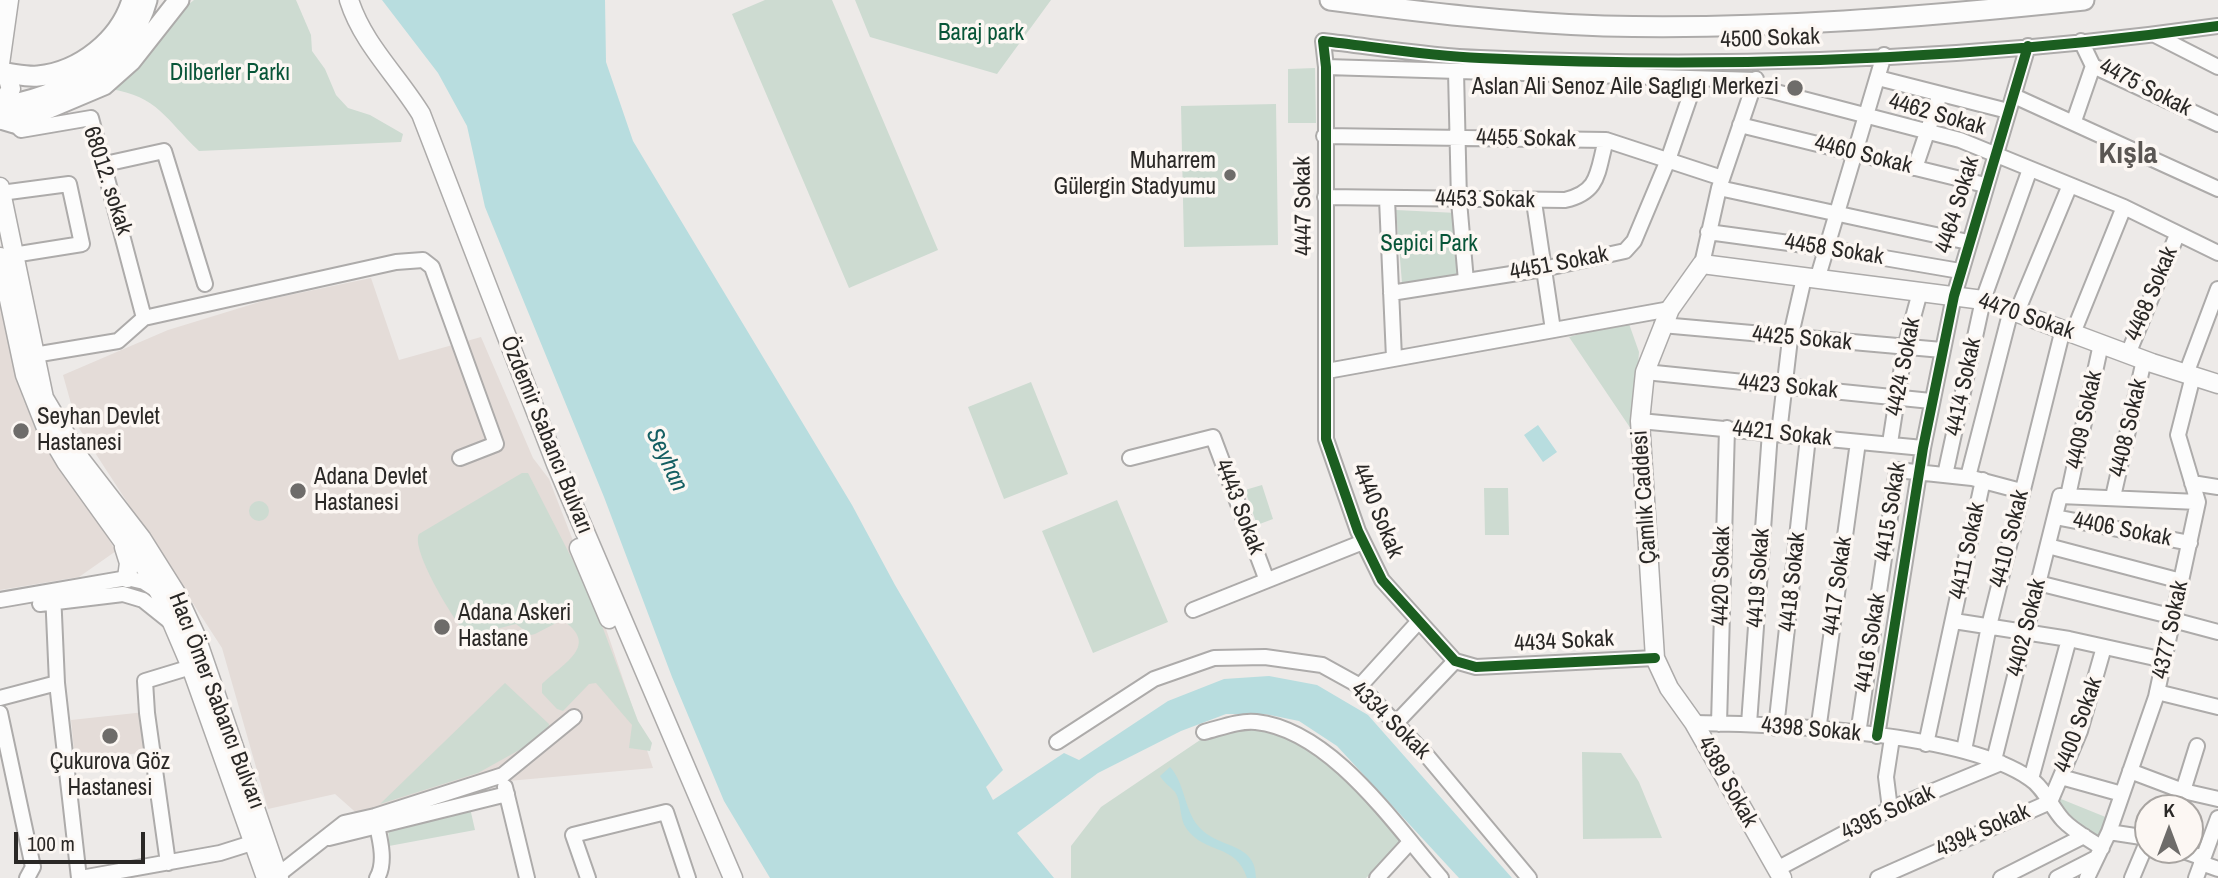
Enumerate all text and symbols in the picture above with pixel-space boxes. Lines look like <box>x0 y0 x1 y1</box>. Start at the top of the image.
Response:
park label: Baraj park <box>938 20 1024 48</box>
street label: 4500 Sokak <box>1720 23 1820 55</box>
street label: 4475 Sokak <box>2094 53 2196 123</box>
park label: Dilberler Parkı <box>170 60 290 88</box>
place label: Aslan Ali Senoz Aile Saglıgı Merkezi <box>1472 74 1779 102</box>
marker: Aslan Ali Senoz Aile Saglıgı Merkezi <box>1785 78 1805 98</box>
street label: 4462 Sokak <box>1885 88 1989 142</box>
street label: 68012. sokak <box>77 123 137 239</box>
street label: 4455 Sokak <box>1476 124 1576 154</box>
street label: 4460 Sokak <box>1811 130 1915 180</box>
district label: Kışla <box>2099 137 2157 173</box>
place label: Muharrem Gülergin Stadyumu <box>1054 148 1216 202</box>
street label: 4464 Sokak <box>1930 153 1986 257</box>
street label: 4447 Sokak <box>1289 156 1319 256</box>
marker: Muharrem Gülergin Stadyumu <box>1222 167 1238 183</box>
street label: 4453 Sokak <box>1435 185 1535 215</box>
street label: 4458 Sokak <box>1783 229 1885 271</box>
park label: Sepici Park <box>1380 231 1478 259</box>
street label: 4451 Sokak <box>1507 241 1611 287</box>
street label: 4468 Sokak <box>2120 243 2184 345</box>
street label: 4470 Sokak <box>1974 288 2078 346</box>
street label: 4424 Sokak <box>1881 315 1927 419</box>
street label: 4425 Sokak <box>1751 321 1853 357</box>
street label: Özdemir Sabancı Bulvarı <box>494 332 598 538</box>
street label: 4414 Sokak <box>1940 335 1988 439</box>
street label: 4409 Sokak <box>2061 368 2109 472</box>
street label: 4423 Sokak <box>1737 369 1839 405</box>
street label: 4408 Sokak <box>2104 376 2154 480</box>
place label: Seyhan Devlet Hastanesi <box>37 404 160 458</box>
street label: 4421 Sokak <box>1731 415 1833 453</box>
marker: Seyhan Devlet Hastanesi <box>11 421 31 441</box>
water label: Seyhan <box>639 424 693 496</box>
street label: Çamlık Caddesi <box>1627 429 1663 565</box>
street label: 4443 Sokak <box>1208 456 1270 558</box>
street label: 4440 Sokak <box>1346 460 1408 562</box>
street label: 4415 Sokak <box>1870 461 1912 563</box>
place label: Adana Devlet Hastanesi <box>314 464 427 518</box>
marker: Adana Devlet Hastanesi <box>288 481 308 501</box>
street label: 4410 Sokak <box>1985 487 2035 591</box>
street label: 4411 Sokak <box>1944 500 1992 602</box>
street label: 4406 Sokak <box>2070 507 2174 553</box>
street label: 4420 Sokak <box>1707 526 1737 626</box>
street label: 4419 Sokak <box>1742 527 1776 629</box>
street label: 4418 Sokak <box>1774 531 1812 633</box>
street label: 4417 Sokak <box>1817 535 1859 637</box>
street label: 4402 Sokak <box>2002 576 2052 680</box>
street label: 4377 Sokak <box>2147 578 2195 682</box>
street label: Hacı Ömer Sabancı Bulvarı <box>162 589 270 813</box>
street label: 4416 Sokak <box>1850 592 1892 694</box>
place label: Adana Askeri Hastane <box>458 600 571 654</box>
marker: Adana Askeri Hastane <box>432 617 452 637</box>
street label: 4434 Sokak <box>1514 626 1614 658</box>
street label: 4400 Sokak <box>2049 673 2109 777</box>
street label: 4334 Sokak <box>1345 676 1435 766</box>
street label: 4398 Sokak <box>1760 712 1862 748</box>
marker: Çukurova Göz Hastanesi <box>100 726 120 746</box>
street label: 4389 Sokak <box>1691 732 1763 832</box>
place label: Çukurova Göz Hastanesi <box>50 749 170 803</box>
street label: 4395 Sokak <box>1837 779 1939 847</box>
north arrow <box>2134 794 2204 864</box>
text: K <box>2163 797 2175 823</box>
street label: 4394 Sokak <box>1932 798 2034 864</box>
scale bar <box>18 818 149 862</box>
text: 100 m <box>27 829 75 858</box>

